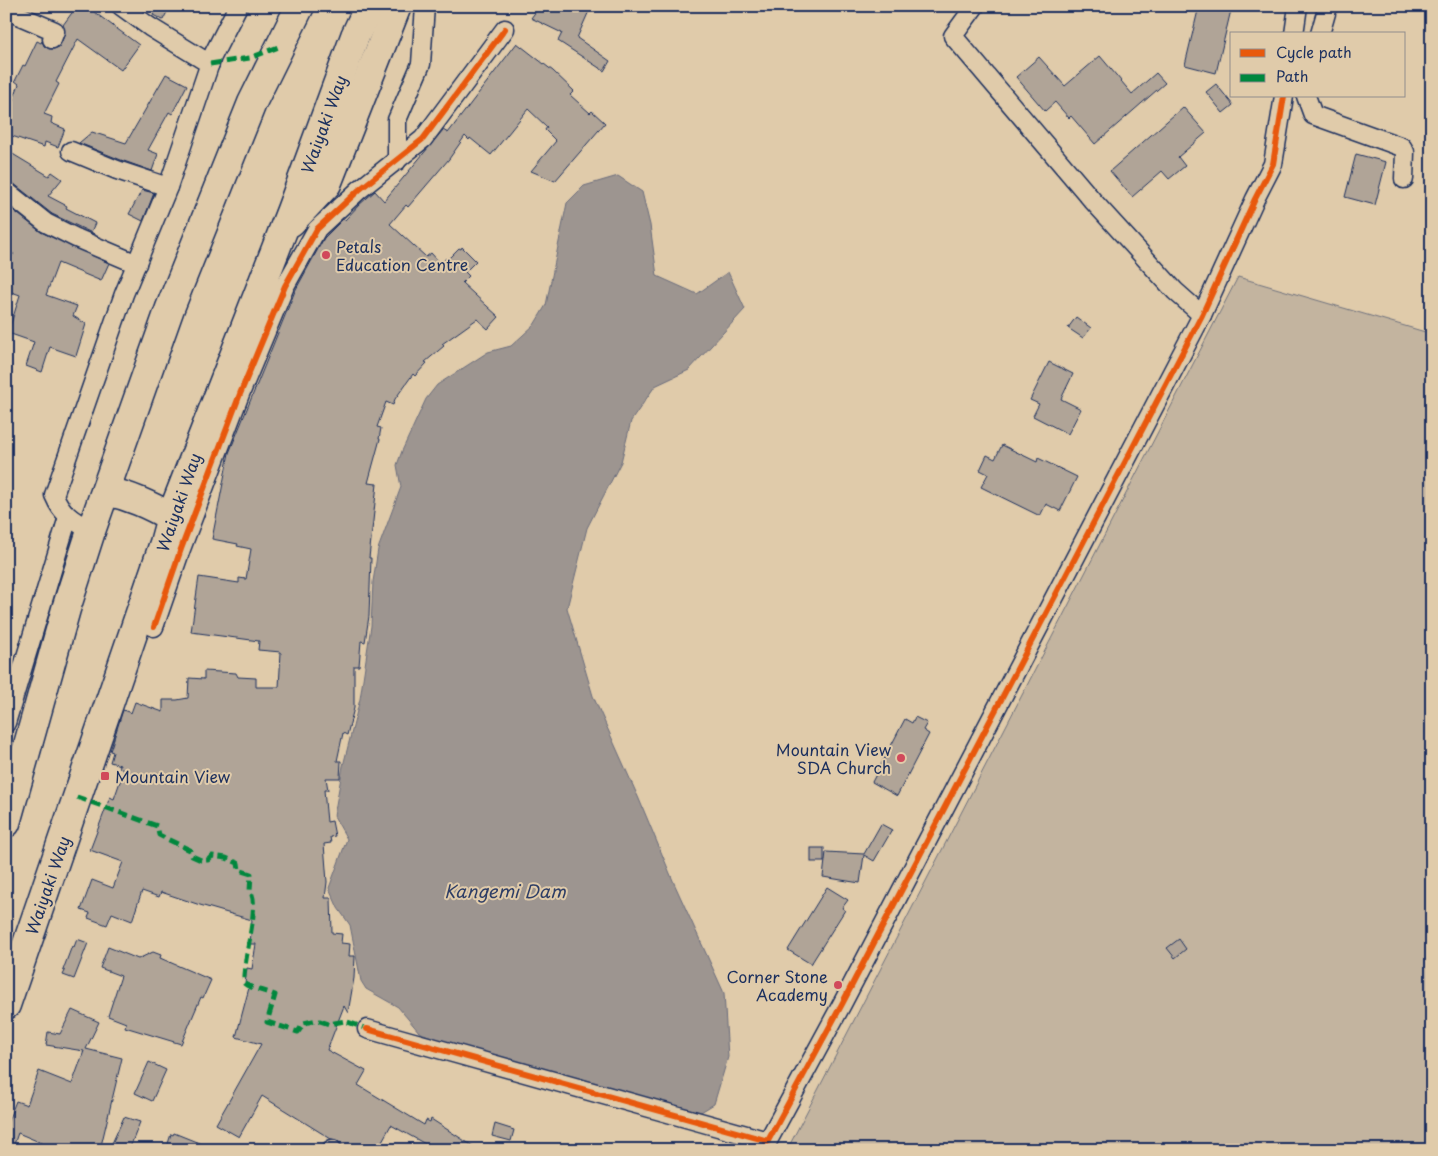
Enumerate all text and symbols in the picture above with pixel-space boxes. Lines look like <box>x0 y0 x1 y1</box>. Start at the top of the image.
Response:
legend <box>1230 32 1406 98</box>
text: Cycle path <box>1276 40 1352 63</box>
text: Path <box>1276 64 1308 87</box>
street label: Waiyaki Way <box>294 71 352 177</box>
place label: Petals Education Centre <box>336 234 468 276</box>
marker: Petals Education Centre <box>320 249 332 261</box>
street label: Waiyaki Way <box>150 449 206 555</box>
place label: Mountain View SDA Church <box>776 737 892 779</box>
marker: Mountain View SDA Church <box>895 752 907 764</box>
place label: Mountain View <box>115 764 231 788</box>
marker: Mountain View <box>99 770 111 782</box>
street label: Waiyaki Way <box>19 832 75 938</box>
water label: Kangemi Dam <box>444 877 567 904</box>
place label: Corner Stone Academy <box>727 964 828 1006</box>
marker: Corner Stone Academy <box>832 979 844 991</box>

